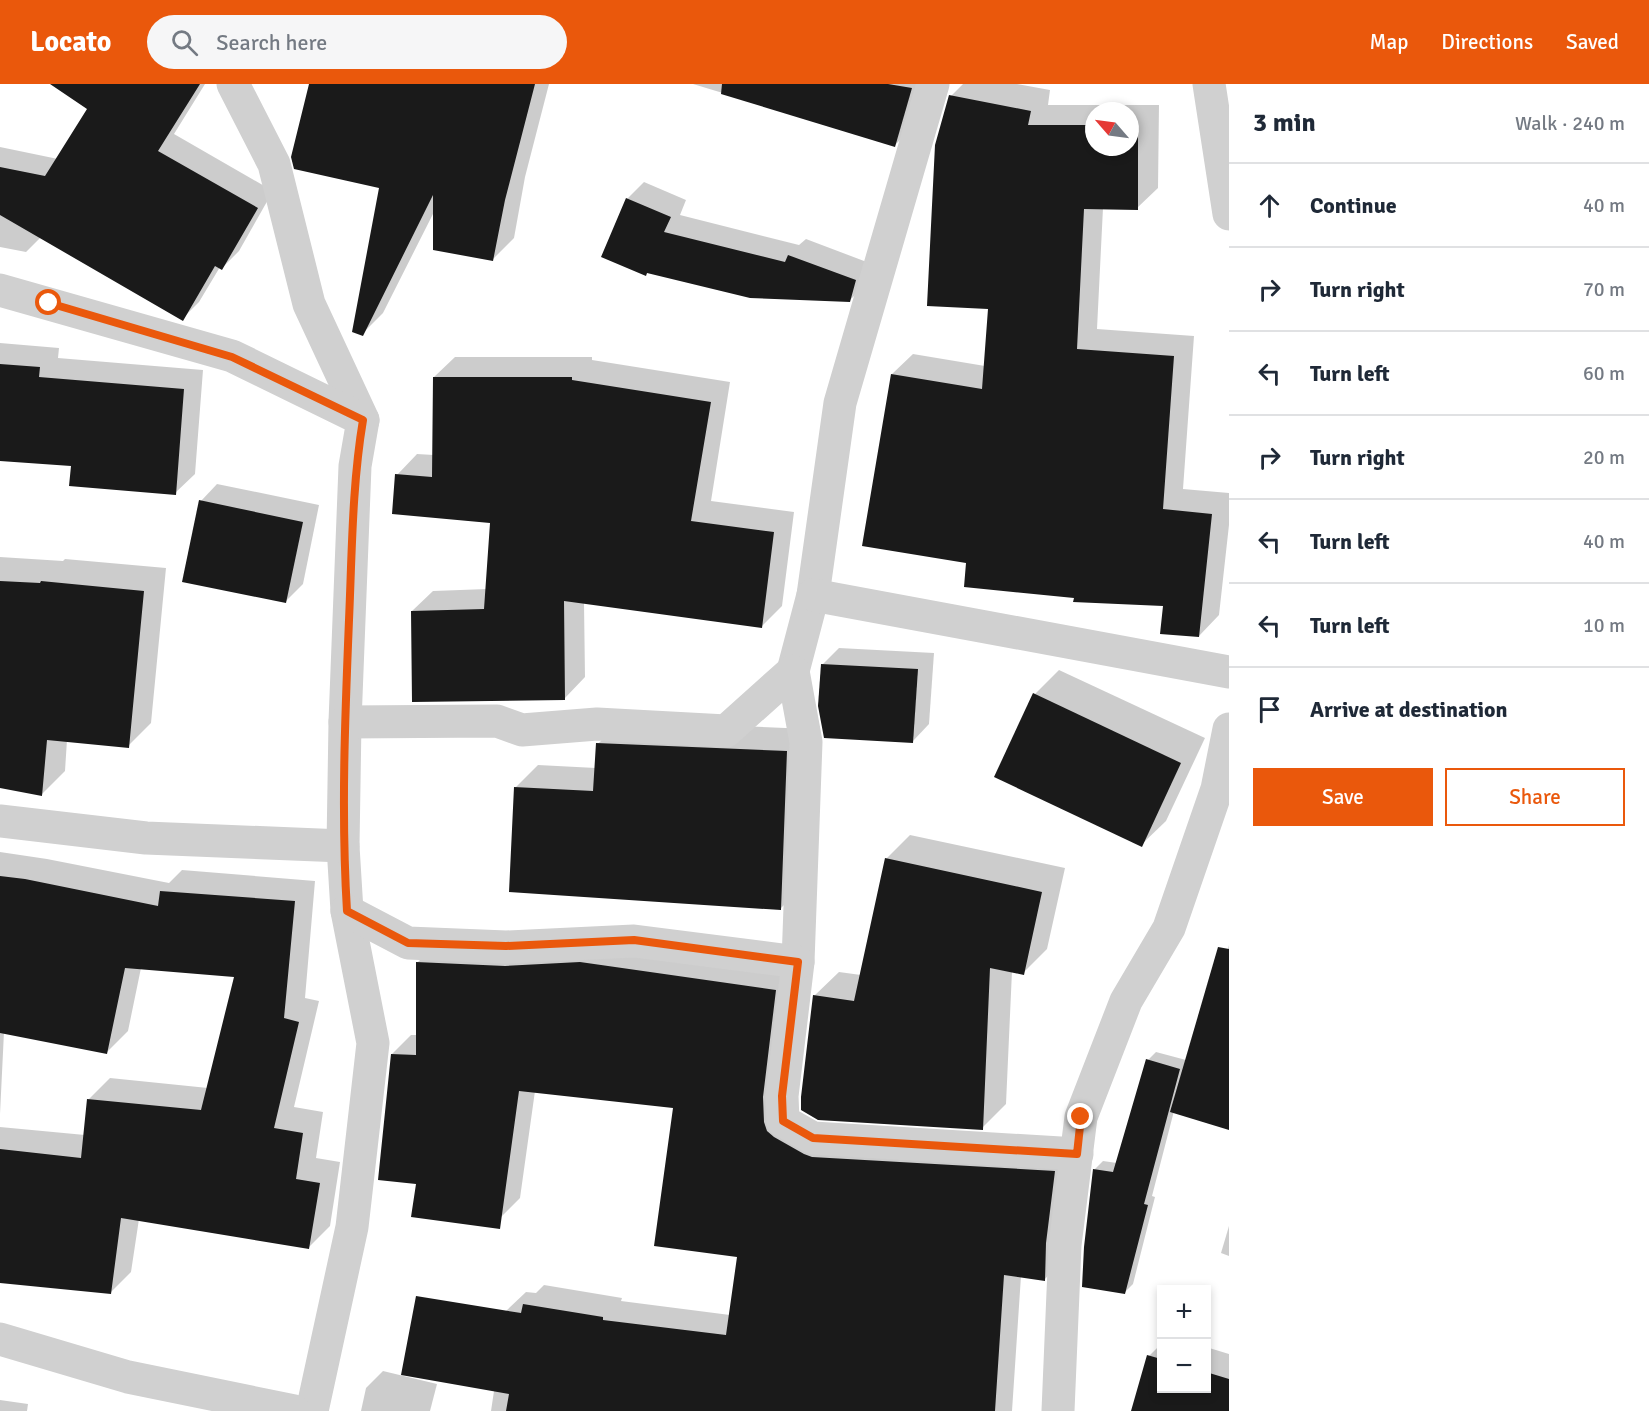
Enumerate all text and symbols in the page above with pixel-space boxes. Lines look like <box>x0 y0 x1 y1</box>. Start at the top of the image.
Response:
search box <box>147 15 567 69</box>
text: Locato <box>30 25 111 59</box>
icon: search <box>168 26 201 59</box>
text: Search here <box>216 29 327 56</box>
text: Map <box>1370 29 1408 55</box>
text: Directions <box>1441 29 1533 55</box>
text: Saved <box>1566 29 1619 55</box>
north arrow <box>1085 102 1139 156</box>
text: 3 min <box>1253 107 1316 139</box>
text: Walk · 240 m <box>1515 111 1625 136</box>
icon: ahead <box>1253 189 1286 222</box>
text: Continue <box>1310 192 1397 219</box>
text: 40 m <box>1583 193 1625 218</box>
icon: right <box>1253 273 1286 306</box>
text: Turn right <box>1310 276 1405 303</box>
text: 70 m <box>1583 277 1625 302</box>
route start <box>35 289 61 315</box>
icon: left <box>1253 357 1286 390</box>
text: Turn left <box>1310 360 1390 387</box>
text: 60 m <box>1583 361 1625 386</box>
icon: right <box>1253 441 1286 474</box>
text: Turn right <box>1310 444 1405 471</box>
text: 20 m <box>1583 445 1625 470</box>
icon: left <box>1253 525 1286 558</box>
text: Turn left <box>1310 528 1390 555</box>
text: 40 m <box>1583 529 1625 554</box>
icon: left <box>1253 609 1286 642</box>
text: Turn left <box>1310 612 1390 639</box>
text: 10 m <box>1583 613 1625 638</box>
icon: arrive <box>1253 693 1286 726</box>
text: Arrive at destination <box>1310 696 1507 723</box>
button: Save <box>1253 768 1433 826</box>
button: Share <box>1445 768 1625 826</box>
route end <box>1067 1103 1093 1129</box>
map controls <box>1157 1285 1211 1393</box>
button: + <box>1157 1285 1211 1339</box>
button: − <box>1157 1339 1211 1393</box>

